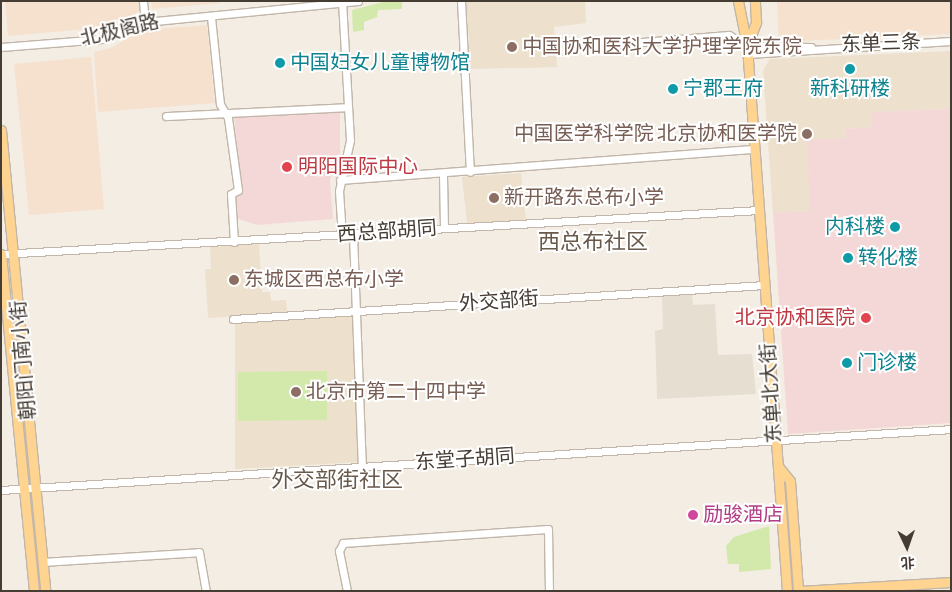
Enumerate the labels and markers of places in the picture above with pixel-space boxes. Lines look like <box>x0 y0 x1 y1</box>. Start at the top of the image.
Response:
place label: 中国协和医科大学护理学院东院 <box>522 35 802 59</box>
marker: 中国协和医科大学护理学院东院 <box>506 41 518 53</box>
place label: 中国妇女儿童博物馆 <box>290 51 470 75</box>
marker: 中国妇女儿童博物馆 <box>274 57 286 69</box>
marker: 新科研楼 <box>844 63 856 75</box>
place label: 宁郡王府 <box>683 77 763 101</box>
place label: 新科研楼 <box>810 77 890 101</box>
marker: 宁郡王府 <box>667 83 679 95</box>
place label: 中国医学科学院 北京协和医学院 <box>514 122 797 146</box>
marker: 中国医学科学院 北京协和医学院 <box>801 128 813 140</box>
place label: 明阳国际中心 <box>298 155 418 179</box>
marker: 明阳国际中心 <box>280 160 294 174</box>
place label: 新开路东总布小学 <box>504 186 664 210</box>
marker: 新开路东总布小学 <box>488 192 500 204</box>
place label: 内科楼 <box>825 215 885 239</box>
marker: 内科楼 <box>889 221 901 233</box>
place label: 转化楼 <box>858 246 918 270</box>
marker: 转化楼 <box>842 252 854 264</box>
place label: 东城区西总布小学 <box>244 268 404 292</box>
marker: 东城区西总布小学 <box>228 274 240 286</box>
place label: 北京协和医院 <box>735 306 855 330</box>
marker: 北京协和医院 <box>859 311 873 325</box>
place label: 门诊楼 <box>857 351 917 375</box>
marker: 门诊楼 <box>841 357 853 369</box>
place label: 北京市第二十四中学 <box>306 380 486 404</box>
marker: 北京市第二十四中学 <box>290 386 302 398</box>
place label: 励骏酒店 <box>703 503 783 527</box>
marker: 励骏酒店 <box>687 509 699 521</box>

